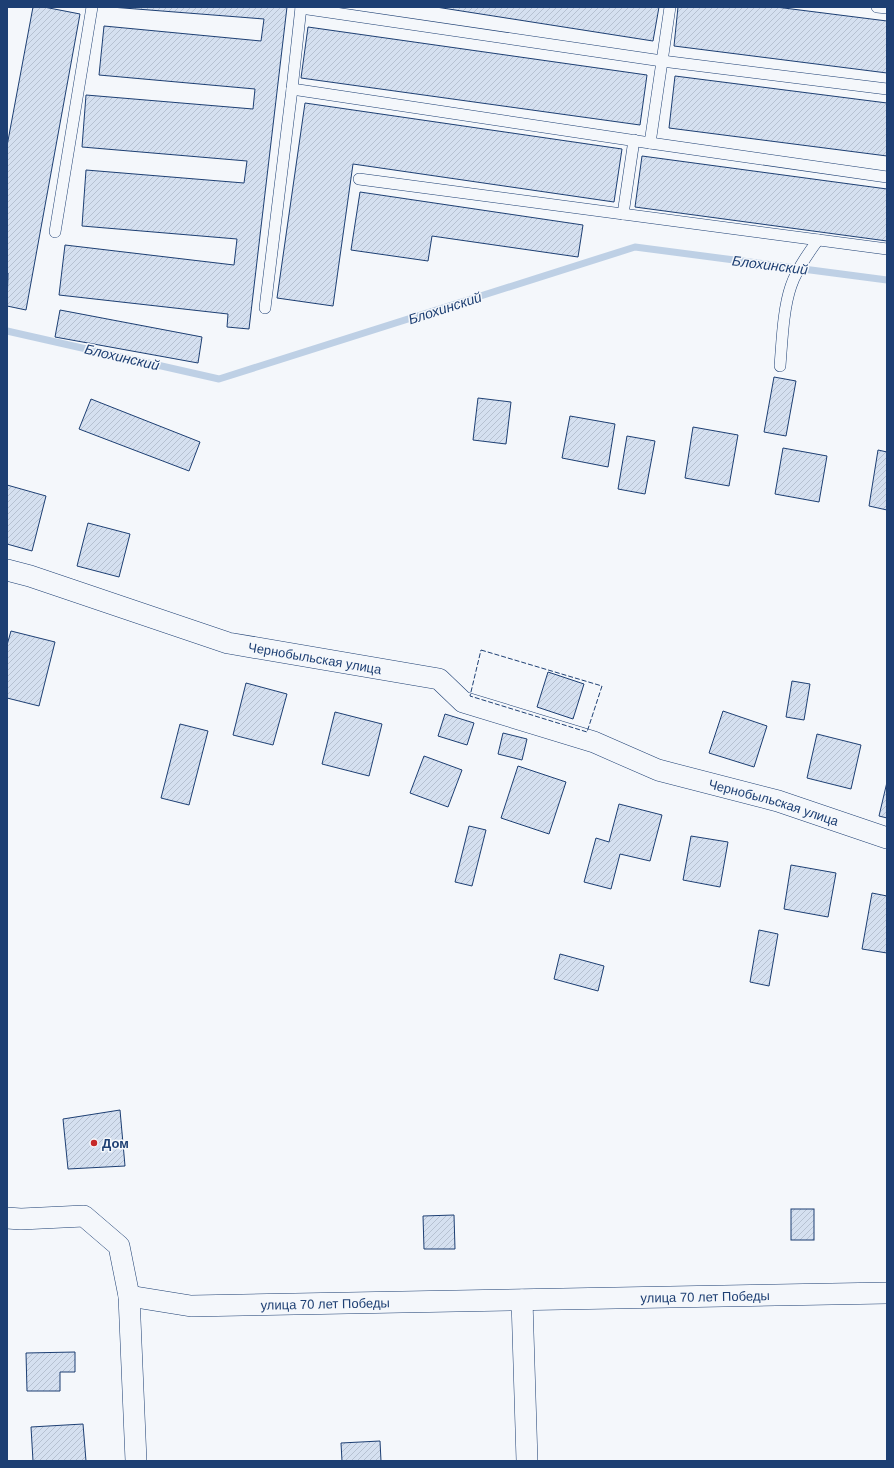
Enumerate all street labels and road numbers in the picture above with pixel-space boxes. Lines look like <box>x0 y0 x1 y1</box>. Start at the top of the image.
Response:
street label: Чернобыльская улица <box>247 639 383 677</box>
street label: Чернобыльская улица <box>707 776 841 829</box>
street label: улица 70 лет Победы <box>640 1288 770 1305</box>
street label: улица 70 лет Победы <box>260 1295 390 1312</box>

